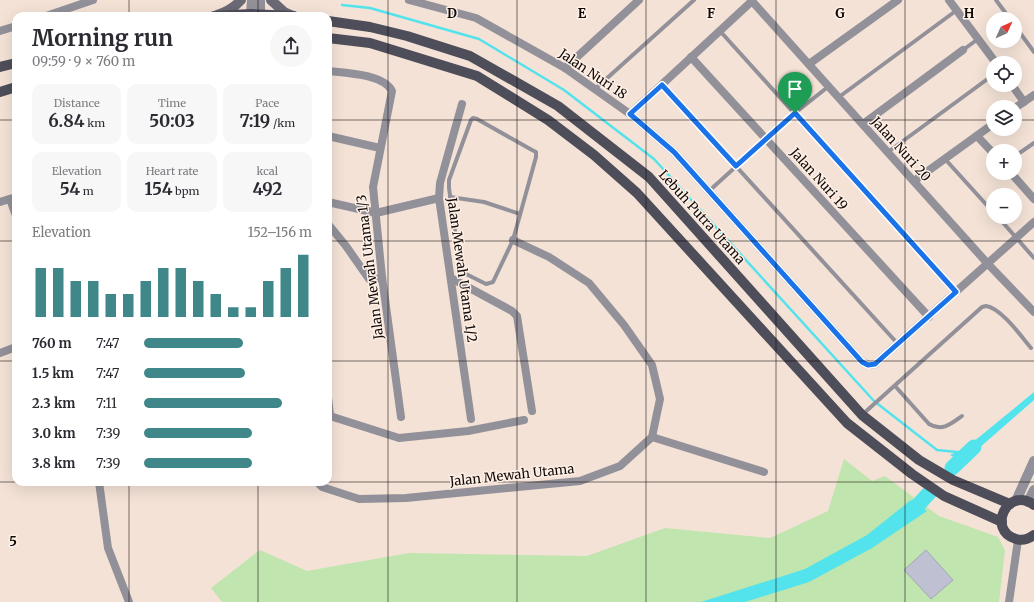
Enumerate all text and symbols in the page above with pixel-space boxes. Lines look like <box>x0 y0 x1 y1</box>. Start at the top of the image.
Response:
text: D <box>447 5 457 22</box>
text: E <box>578 5 587 22</box>
text: F <box>707 5 715 22</box>
text: G <box>835 5 845 22</box>
text: H <box>964 5 975 22</box>
north arrow <box>986 12 1022 48</box>
map controls <box>986 12 1022 224</box>
text: Morning run <box>32 24 173 52</box>
button: share <box>270 25 312 67</box>
street label: Jalan Nuri 18 <box>555 44 631 103</box>
text: 09:59 · 9 × 760 m <box>32 53 135 70</box>
button: locate <box>986 56 1022 92</box>
pin <box>778 72 812 113</box>
icon: arrive <box>784 78 806 100</box>
text: Distance <box>54 96 100 110</box>
text: Time <box>158 96 186 110</box>
text: Pace <box>255 96 279 110</box>
button: layers <box>986 100 1022 136</box>
text: 6.84 <box>48 110 85 132</box>
text: 50:03 <box>149 110 195 132</box>
text: 7:19 <box>240 110 270 132</box>
street label: Jalan Nuri 20 <box>867 112 934 185</box>
text: km <box>85 116 105 130</box>
text: /km <box>270 116 295 130</box>
street label: Jalan Nuri 19 <box>786 143 852 214</box>
button: + <box>986 144 1022 180</box>
text: Elevation <box>52 164 102 178</box>
text: Heart rate <box>146 164 198 178</box>
text: kcal <box>257 164 278 178</box>
street label: Lebuh Putra Utama <box>655 166 749 268</box>
text: 54 <box>60 178 80 200</box>
text: 154 <box>145 178 173 200</box>
text: 492 <box>252 178 282 200</box>
text: m <box>80 184 94 198</box>
text: bpm <box>173 184 199 198</box>
button: − <box>986 188 1022 224</box>
street label: Jalan Mewah Utama 1/3 <box>353 194 387 341</box>
street label: Jalan Mewah Utama 1/2 <box>443 195 481 344</box>
text: Elevation <box>32 224 91 241</box>
text: 152–156 m <box>248 224 312 241</box>
text: 760 m <box>32 335 72 352</box>
text: 7:47 <box>96 335 119 352</box>
text: 1.5 km <box>32 365 74 382</box>
text: 7:47 <box>96 365 119 382</box>
text: 2.3 km <box>32 395 75 412</box>
text: 7:11 <box>96 395 117 412</box>
text: 3.0 km <box>32 425 76 442</box>
text: 7:39 <box>96 425 120 442</box>
text: 3.8 km <box>32 455 75 472</box>
text: 7:39 <box>96 455 120 472</box>
street label: Jalan Mewah Utama <box>448 460 575 490</box>
text: 5 <box>9 533 17 550</box>

